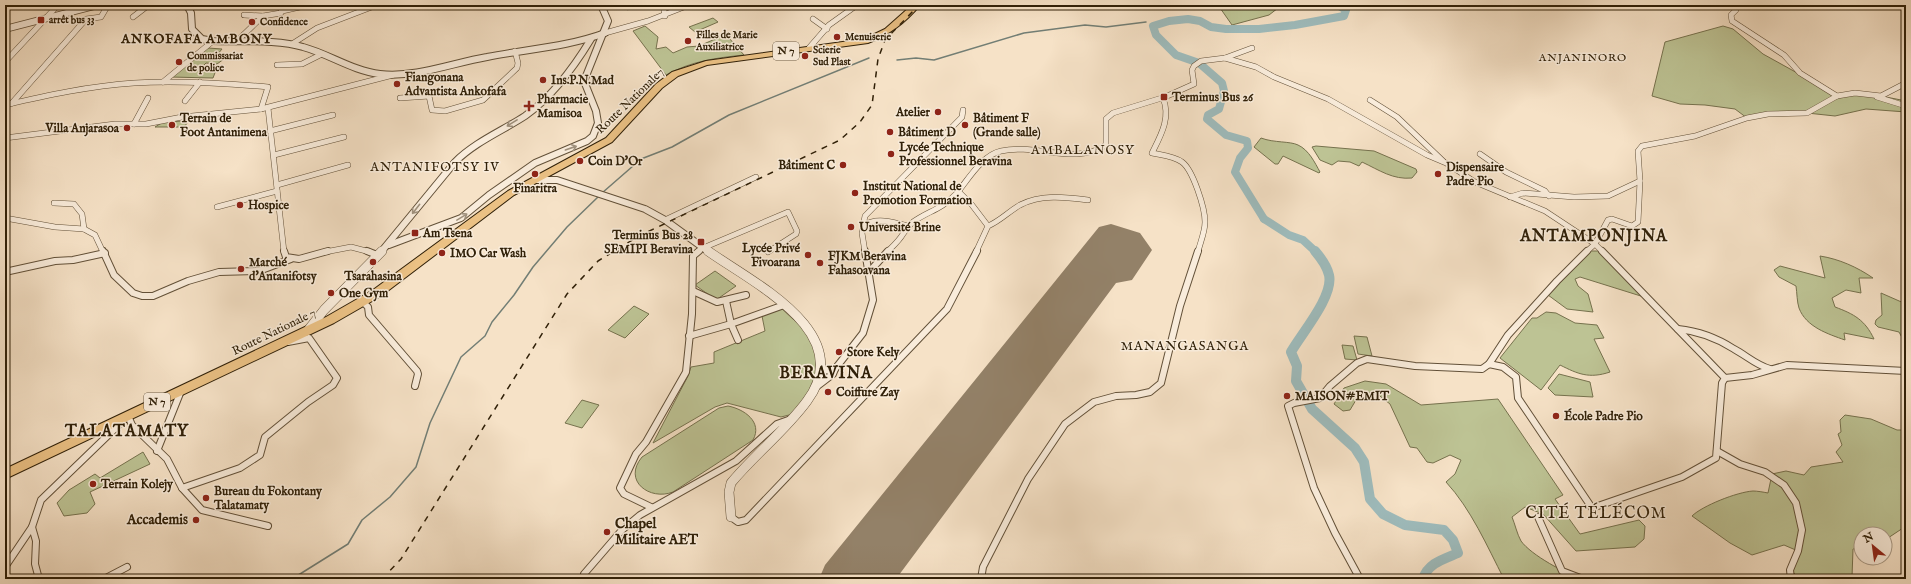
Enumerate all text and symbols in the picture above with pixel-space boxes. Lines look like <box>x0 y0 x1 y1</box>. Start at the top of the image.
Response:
place label: arrêt bus 33 <box>49 14 95 27</box>
marker: arrêt bus 33 <box>36 15 46 25</box>
place label: Confidence <box>260 16 308 29</box>
marker: Confidence <box>247 17 257 27</box>
place label: Filles de Marie Auxiliatrice <box>695 29 758 54</box>
district label: ANKOFAFA AMBONY <box>120 31 273 48</box>
place label: Menuiserie <box>845 31 891 44</box>
marker: Menuiserie <box>832 32 842 42</box>
marker: Filles de Marie Auxiliatrice <box>683 36 693 46</box>
road number: N 7 <box>773 42 799 60</box>
place label: Scierie Sud Plast <box>813 44 851 69</box>
place label: Commissariat de police <box>187 50 244 75</box>
marker: Scierie Sud Plast <box>800 51 810 61</box>
district label: ANJANINORO <box>1538 51 1627 65</box>
marker: Commissariat de police <box>174 57 184 67</box>
street label: Route Nationale7 <box>593 65 667 137</box>
place label: Fiangonana Advantista Ankofafa <box>404 70 507 99</box>
place label: Ins.P.N.Mad <box>551 73 614 88</box>
marker: Ins.P.N.Mad <box>538 75 548 85</box>
marker: Fiangonana Advantista Ankofafa <box>392 79 402 89</box>
place label: Terminus Bus 26 <box>1171 90 1254 105</box>
place label: Pharmacie Mamisoa <box>537 92 589 121</box>
marker: Terminus Bus 26 <box>1159 92 1169 102</box>
marker: Pharmacie Mamisoa <box>524 101 534 111</box>
place label: Atelier <box>895 105 931 120</box>
marker: Atelier <box>933 107 943 117</box>
place label: Terrain de Foot Antanimena <box>179 111 268 140</box>
place label: Bâtiment F (Grande salle) <box>973 111 1041 140</box>
marker: Terrain de Foot Antanimena <box>167 120 177 130</box>
one-way arrow <box>506 120 518 128</box>
marker: Bâtiment F (Grande salle) <box>960 120 970 130</box>
place label: Villa Anjarasoa <box>45 121 120 137</box>
marker: Villa Anjarasoa <box>122 123 132 133</box>
place label: Bâtiment D <box>898 125 956 140</box>
marker: Bâtiment D <box>885 127 895 137</box>
place label: Lycée Technique Professionnel Beravina <box>898 140 1013 169</box>
district label: AMBALANOSY <box>1030 142 1135 159</box>
one-way arrow <box>565 144 578 151</box>
marker: Lycée Technique Professionnel Beravina <box>886 149 896 159</box>
place label: Coin D'Or <box>588 154 643 169</box>
marker: Coin D'Or <box>575 156 585 166</box>
place label: Bâtiment C <box>778 158 835 173</box>
district label: ANTANIFOTSY IV <box>369 159 500 176</box>
marker: Bâtiment C <box>838 160 848 170</box>
place label: Dispensaire Padre Pio <box>1446 160 1504 189</box>
marker: Finaritra <box>530 169 540 179</box>
marker: Dispensaire Padre Pio <box>1433 169 1443 179</box>
place label: Institut National de Promotion Formation <box>863 179 973 208</box>
place label: Finaritra <box>513 181 558 196</box>
marker: Institut National de Promotion Formation <box>850 188 860 198</box>
place label: Hospice <box>248 198 290 214</box>
marker: Hospice <box>235 200 245 210</box>
one-way arrow <box>411 203 420 214</box>
one-way arrow <box>456 212 468 220</box>
place label: Université Brine <box>858 220 941 235</box>
marker: Université Brine <box>846 222 856 232</box>
place label: Am Tsena <box>422 226 473 241</box>
district label: ANTAMPONJINA <box>1519 227 1668 247</box>
marker: Am Tsena <box>410 228 420 238</box>
place label: Terminus Bus 28 SEMIPI Beravina <box>604 228 694 257</box>
marker: Terminus Bus 28 SEMIPI Beravina <box>696 237 706 247</box>
place label: Lycée Privé Fivoarana <box>741 241 801 270</box>
place label: IMO Car Wash <box>450 246 527 261</box>
marker: IMO Car Wash <box>437 248 447 258</box>
place label: FJKM Beravina Fahasoavana <box>828 249 907 278</box>
marker: Lycée Privé Fivoarana <box>803 250 813 260</box>
place label: Marché d'Antanifotsy <box>249 255 318 285</box>
marker: Tsarahasina <box>368 257 378 267</box>
marker: FJKM Beravina Fahasoavana <box>815 258 825 268</box>
marker: Marché d'Antanifotsy <box>236 264 246 274</box>
place label: Tsarahasina <box>343 269 403 284</box>
place label: One Gym <box>339 286 389 302</box>
marker: One Gym <box>326 288 336 298</box>
street label: Route Nationale 7 <box>230 305 318 359</box>
district label: MANANGASANGA <box>1121 338 1249 355</box>
place label: Store Kely <box>847 345 901 361</box>
marker: Store Kely <box>834 347 844 357</box>
district label: BERAVINA <box>779 364 873 384</box>
place label: Coiffure Zay <box>836 385 901 401</box>
marker: Coiffure Zay <box>823 387 833 397</box>
place label: MAISON#EMIT <box>1295 389 1389 404</box>
marker: MAISON#EMIT <box>1282 391 1292 401</box>
road number: N 7 <box>144 393 170 411</box>
place label: École Padre Pio <box>1564 408 1643 424</box>
marker: École Padre Pio <box>1551 411 1561 421</box>
district label: TALATAMATY <box>64 422 189 442</box>
place label: Terrain Kolejy <box>100 477 174 493</box>
marker: Terrain Kolejy <box>88 479 98 489</box>
place label: Bureau du Fokontany Talatamaty <box>213 484 323 514</box>
marker: Bureau du Fokontany Talatamaty <box>201 493 211 503</box>
district label: CITÉ TÉLÉCOM <box>1525 502 1667 524</box>
place label: Accademis <box>126 511 188 529</box>
marker: Accademis <box>191 515 201 525</box>
place label: Chapel Militaire AET <box>615 515 699 549</box>
north arrow <box>1853 526 1893 566</box>
marker: Chapel Militaire AET <box>602 527 612 537</box>
text: N <box>1860 529 1877 547</box>

